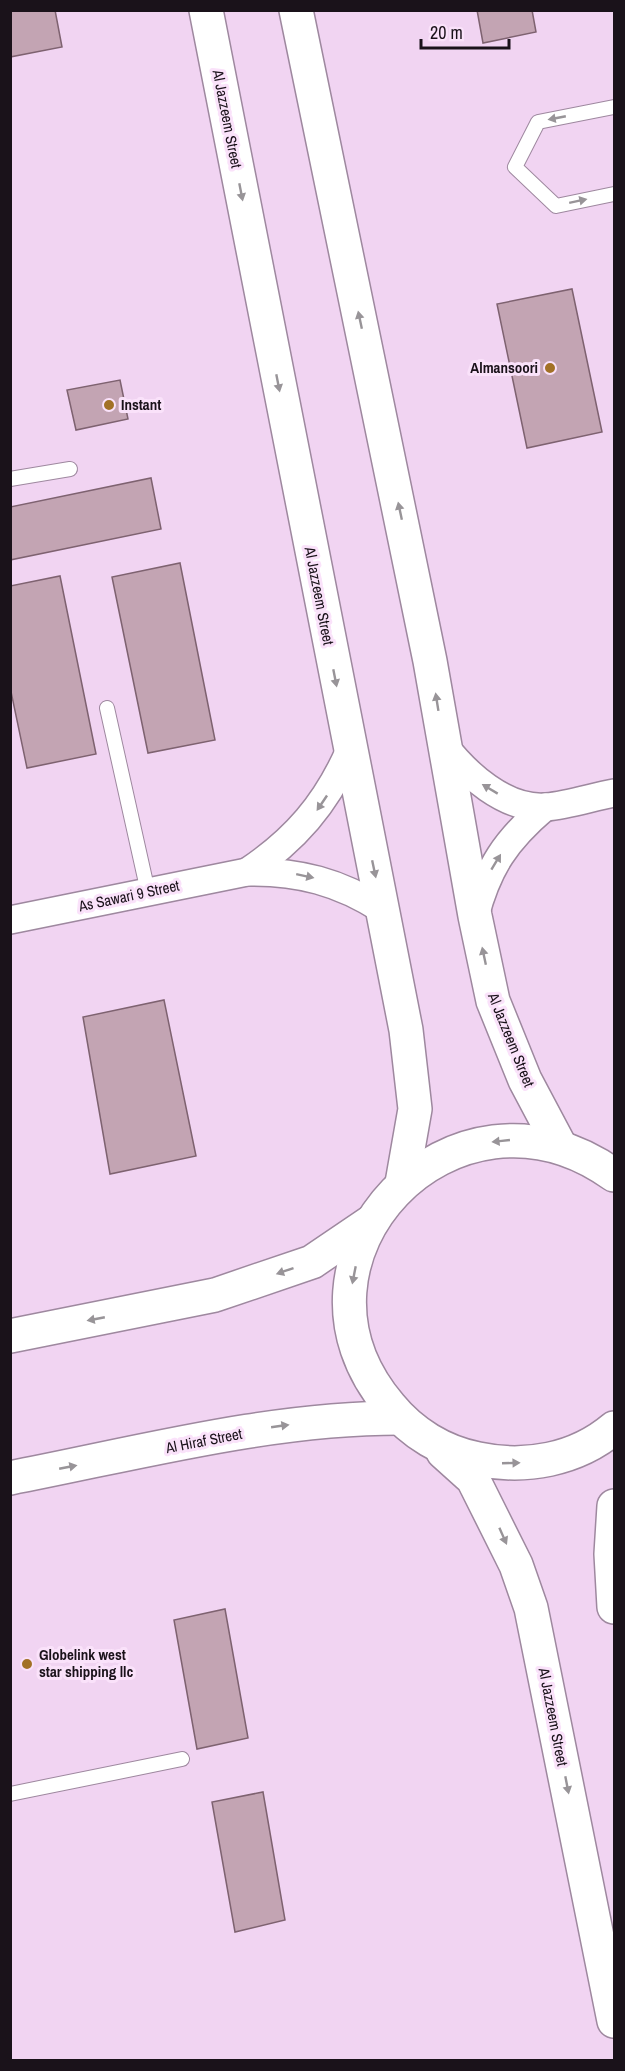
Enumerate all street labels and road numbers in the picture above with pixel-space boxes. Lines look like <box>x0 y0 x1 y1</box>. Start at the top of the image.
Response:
street label: Al Jazzeem Street <box>207 67 247 170</box>
street label: Al Jazzeem Street <box>299 544 339 647</box>
street label: As Sawari 9 Street <box>76 874 182 917</box>
street label: Al Jazzeem Street <box>483 989 540 1091</box>
street label: Al Hiraf Street <box>163 1423 244 1458</box>
street label: Al Jazzeem Street <box>533 1665 573 1768</box>

